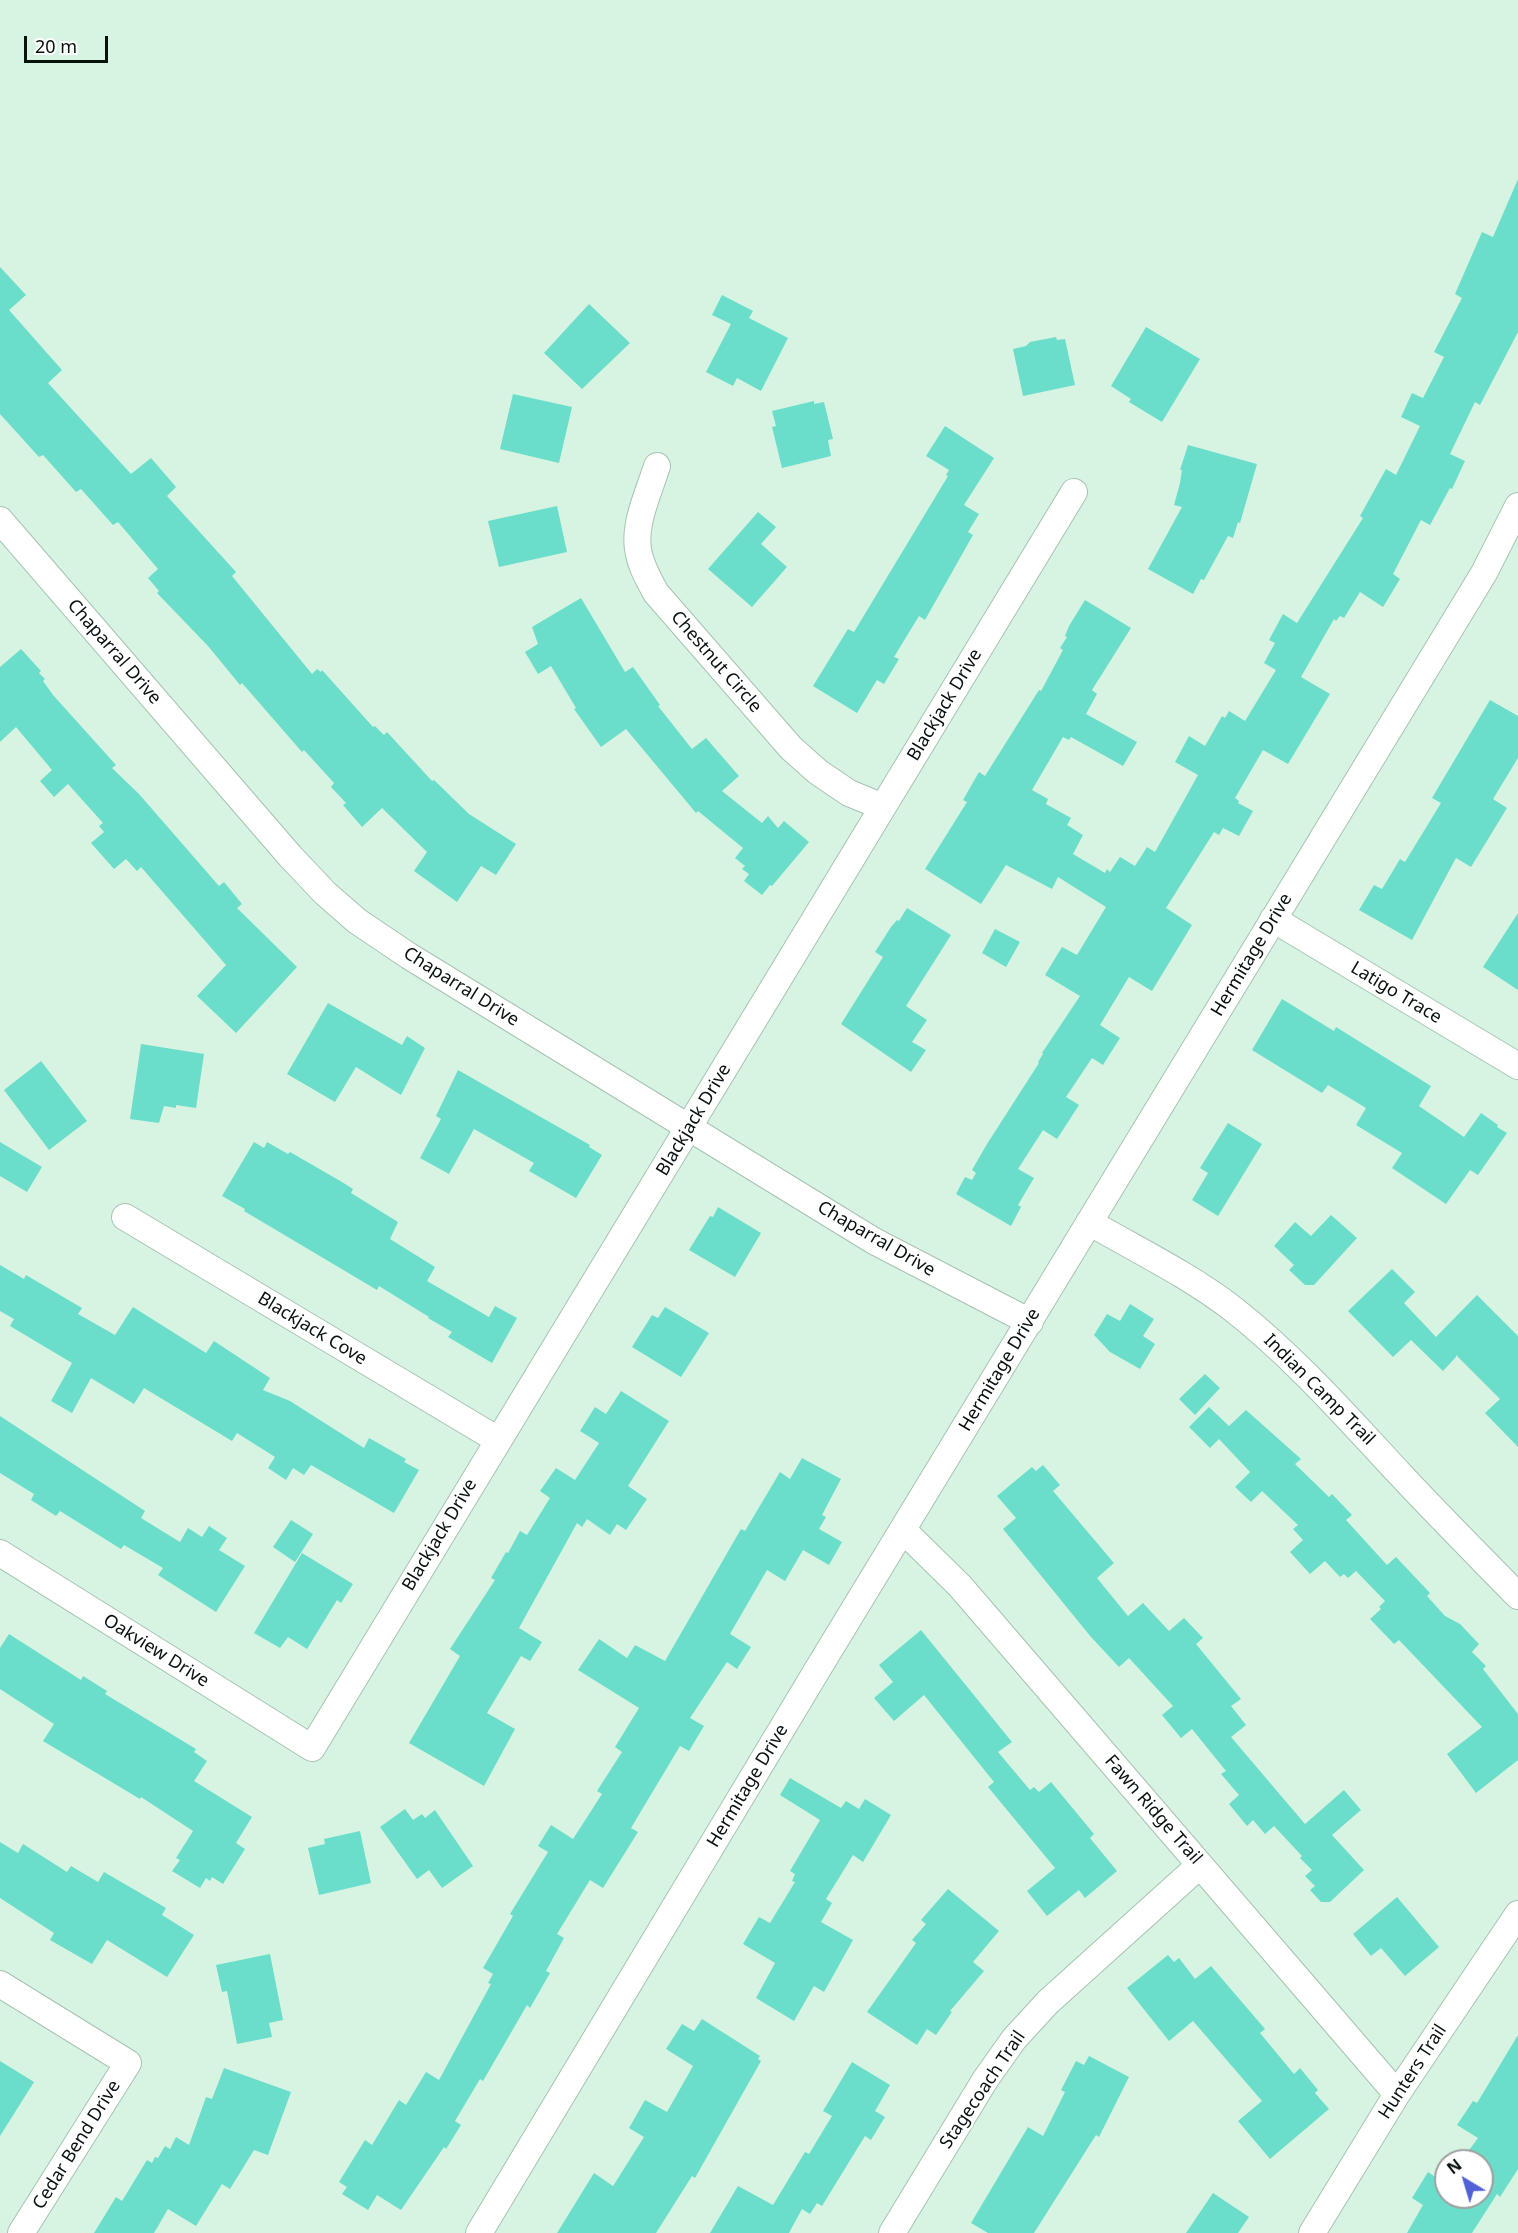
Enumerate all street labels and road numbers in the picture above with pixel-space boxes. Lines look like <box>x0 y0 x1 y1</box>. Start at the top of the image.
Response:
street label: Chaparral Drive <box>62 595 166 709</box>
street label: Chestnut Circle <box>666 607 766 717</box>
street label: Blackjack Drive <box>903 645 987 765</box>
street label: Hermitage Drive <box>1207 890 1297 1020</box>
street label: Chaparral Drive <box>399 943 523 1031</box>
street label: Latigo Trace <box>1347 957 1445 1029</box>
street label: Blackjack Drive <box>652 1060 736 1180</box>
street label: Chaparral Drive <box>813 1197 939 1281</box>
street label: Blackjack Cove <box>253 1288 371 1370</box>
street label: Hermitage Drive <box>955 1305 1045 1435</box>
street label: Indian Camp Trail <box>1259 1330 1379 1450</box>
street label: Blackjack Drive <box>398 1475 482 1595</box>
street label: Oakview Drive <box>99 1610 213 1692</box>
street label: Hermitage Drive <box>703 1721 793 1851</box>
street label: Fawn Ridge Trail <box>1100 1751 1206 1869</box>
street label: Hunters Trail <box>1374 2021 1452 2123</box>
street label: Stagecoach Trail <box>936 2027 1030 2153</box>
street label: Cedar Bend Drive <box>29 2077 125 2213</box>

